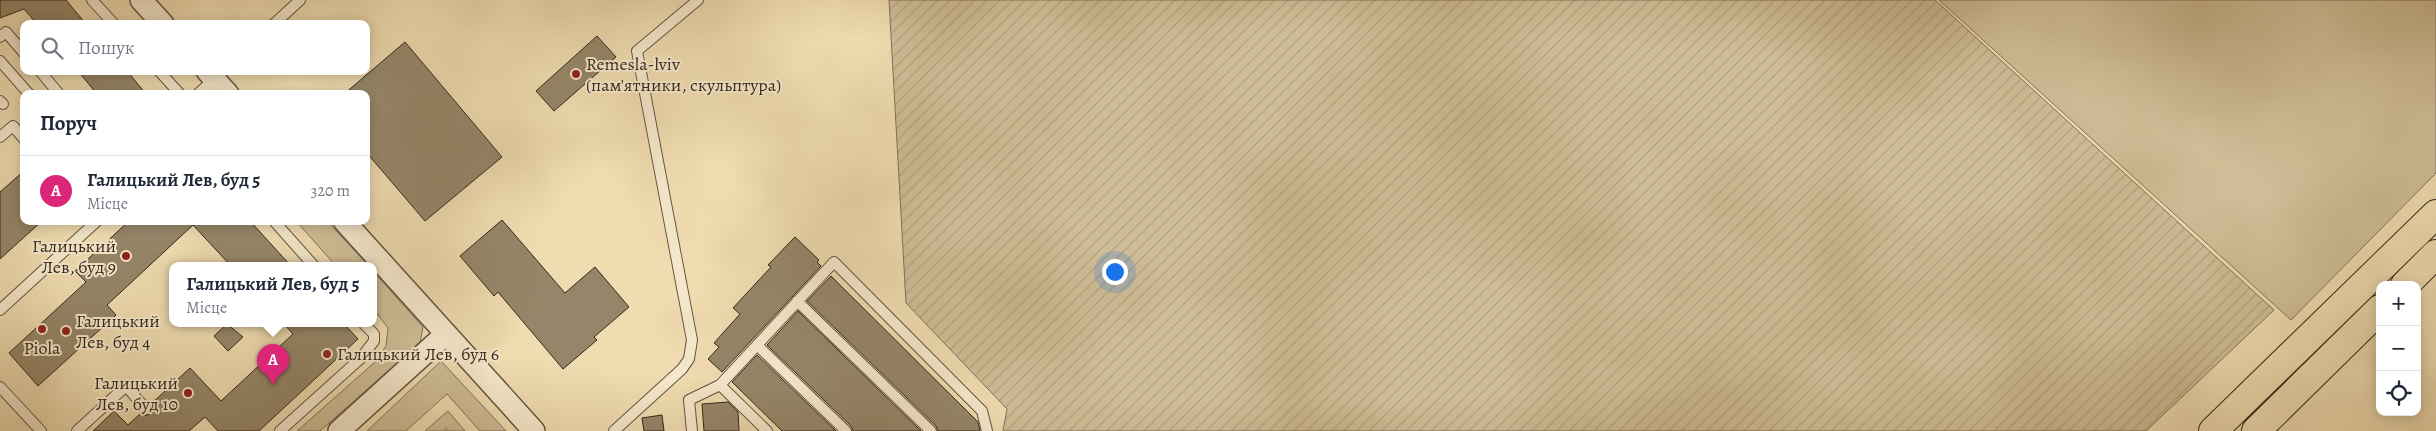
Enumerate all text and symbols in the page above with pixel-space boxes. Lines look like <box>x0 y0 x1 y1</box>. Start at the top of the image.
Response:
search box <box>20 20 370 75</box>
icon: search <box>38 34 66 62</box>
text: Пошук <box>78 35 135 61</box>
place label: Remesla-lviv (пам'ятники, скульптура) <box>586 52 781 97</box>
marker: Remesla-lviv (пам'ятники, скульптура) <box>570 68 582 80</box>
text: Поруч <box>40 109 97 137</box>
text: Галицький Лев, буд 5 <box>87 167 260 193</box>
text: A <box>51 180 61 202</box>
text: 320 m <box>311 180 350 202</box>
text: Місце <box>87 193 128 215</box>
place label: Галицький Лев, буд 9 <box>32 234 116 279</box>
marker: Галицький Лев, буд 9 <box>120 250 132 262</box>
your location <box>1102 259 1128 285</box>
popup <box>169 262 377 327</box>
text: Галицький Лев, буд 5 <box>186 271 360 297</box>
map controls <box>2376 281 2421 416</box>
button: + <box>2376 281 2421 326</box>
text: Місце <box>186 297 227 319</box>
place label: Галицький Лев, буд 4 <box>76 309 160 354</box>
marker: Piola <box>36 323 48 335</box>
marker: Галицький Лев, буд 4 <box>60 325 72 337</box>
button: − <box>2376 326 2421 371</box>
place label: Piola <box>24 336 61 360</box>
place label: Галицький Лев, буд 6 <box>337 342 499 366</box>
pin: A <box>257 344 289 385</box>
marker: Галицький Лев, буд 6 <box>321 348 333 360</box>
place label: Галицький Лев, буд 10 <box>94 371 178 416</box>
button: locate <box>2376 371 2421 416</box>
marker: Галицький Лев, буд 10 <box>182 387 194 399</box>

